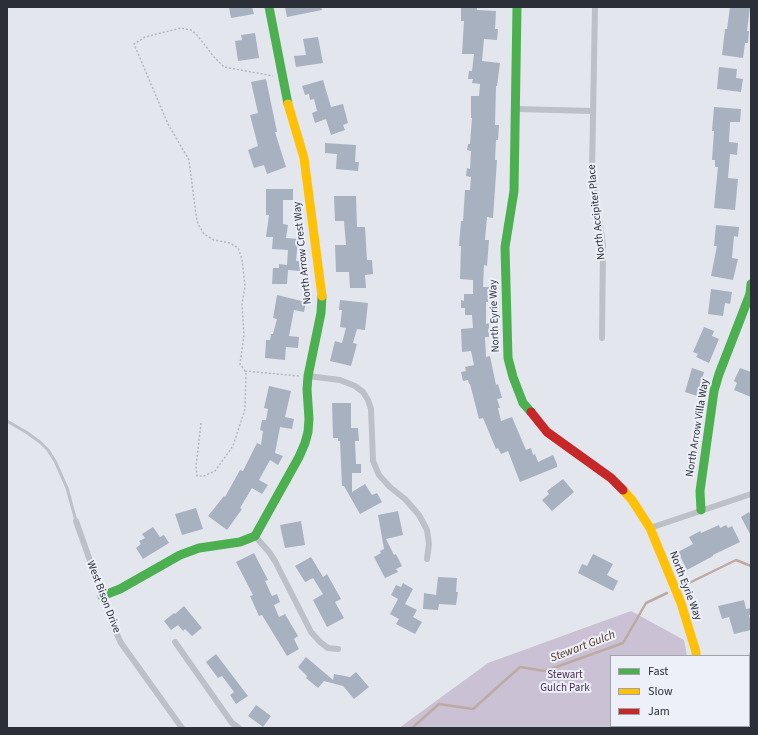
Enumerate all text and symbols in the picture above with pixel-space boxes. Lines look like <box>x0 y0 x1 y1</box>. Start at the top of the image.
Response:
street label: North Accipiter Place <box>585 164 609 260</box>
street label: North Arrow Crest Way <box>291 201 315 305</box>
street label: North Eyrie Way <box>487 279 503 353</box>
street label: North Arrow Villa Way <box>684 378 712 478</box>
street label: North Eyrie Way <box>666 550 704 622</box>
street label: West Bison Drive <box>83 559 123 635</box>
water label: Stewart Gulch <box>548 628 618 666</box>
legend <box>610 655 750 727</box>
text: Fast <box>648 663 668 680</box>
park label: Stewart Gulch Park <box>540 669 590 695</box>
text: Slow <box>648 683 673 700</box>
text: Jam <box>648 703 670 720</box>

